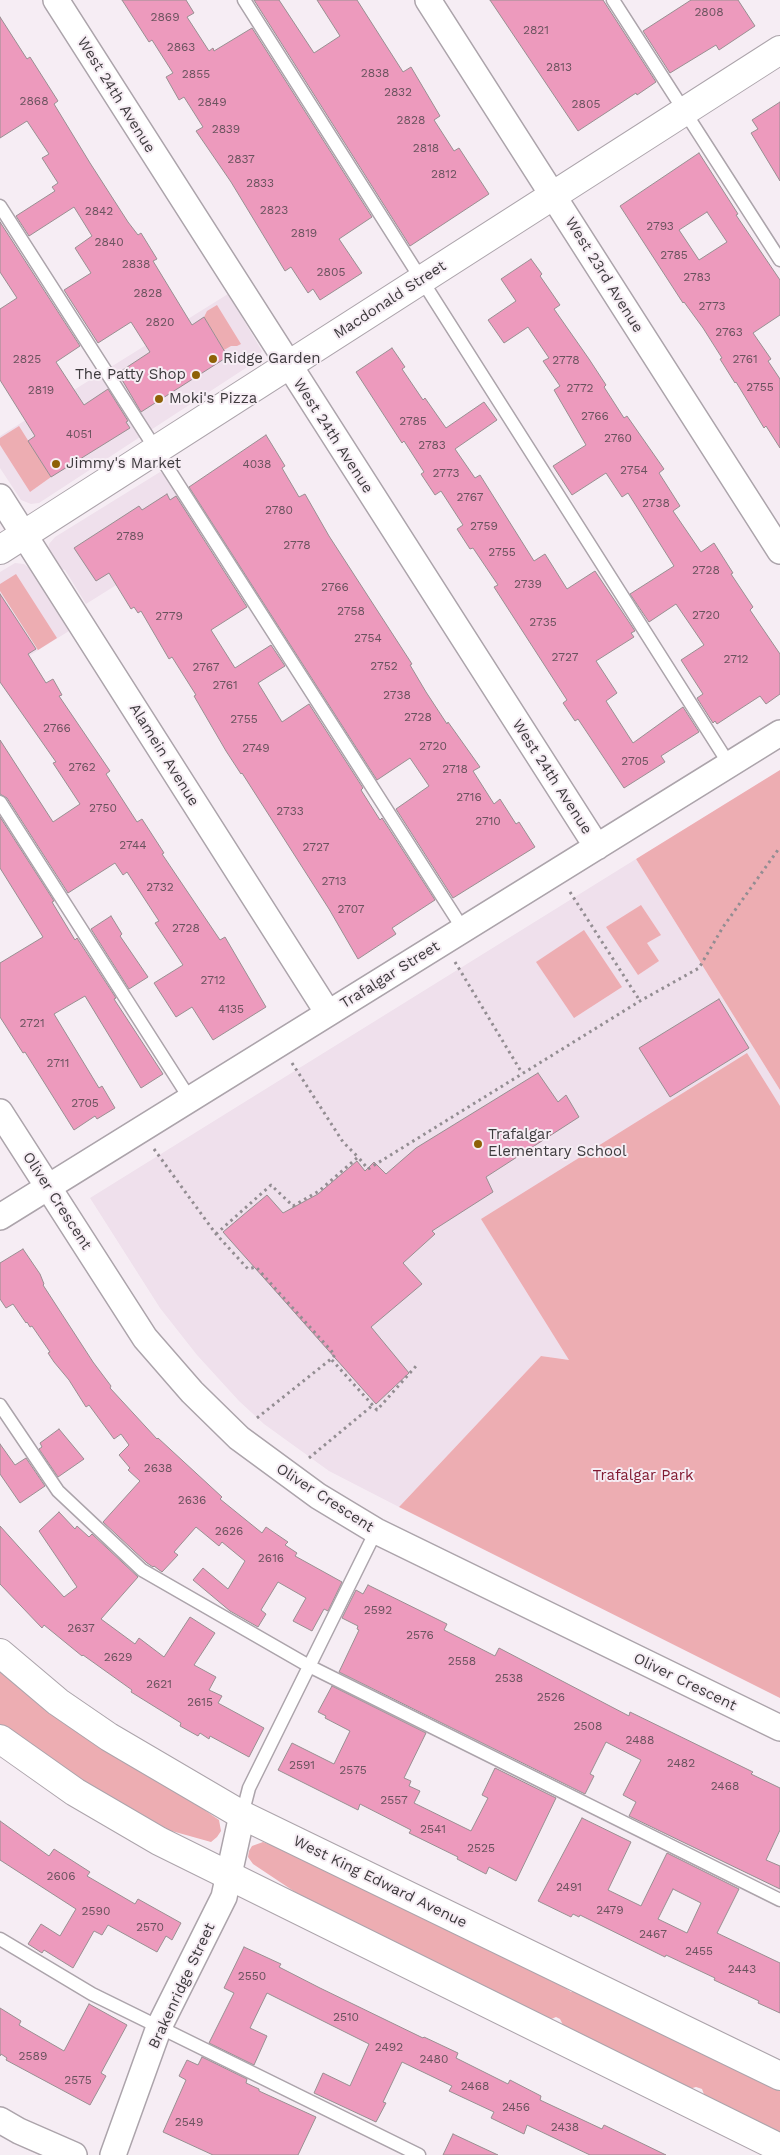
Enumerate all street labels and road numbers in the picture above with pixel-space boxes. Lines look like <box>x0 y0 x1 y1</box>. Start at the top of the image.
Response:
street label: West 24th Avenue <box>73 34 159 156</box>
street label: West 23rd Avenue <box>561 214 647 336</box>
street label: Macdonald Street <box>331 257 449 343</box>
street label: West 24th Avenue <box>289 375 377 497</box>
street label: Alamein Avenue <box>125 700 203 810</box>
street label: West 24th Avenue <box>508 716 596 838</box>
street label: Trafalgar Street <box>337 937 443 1013</box>
street label: Oliver Crescent <box>19 1149 95 1253</box>
street label: Oliver Crescent <box>273 1460 377 1536</box>
street label: Oliver Crescent <box>630 1649 740 1715</box>
street label: West King Edward Avenue <box>290 1832 470 1932</box>
street label: Brakenridge Street <box>145 1920 219 2052</box>

